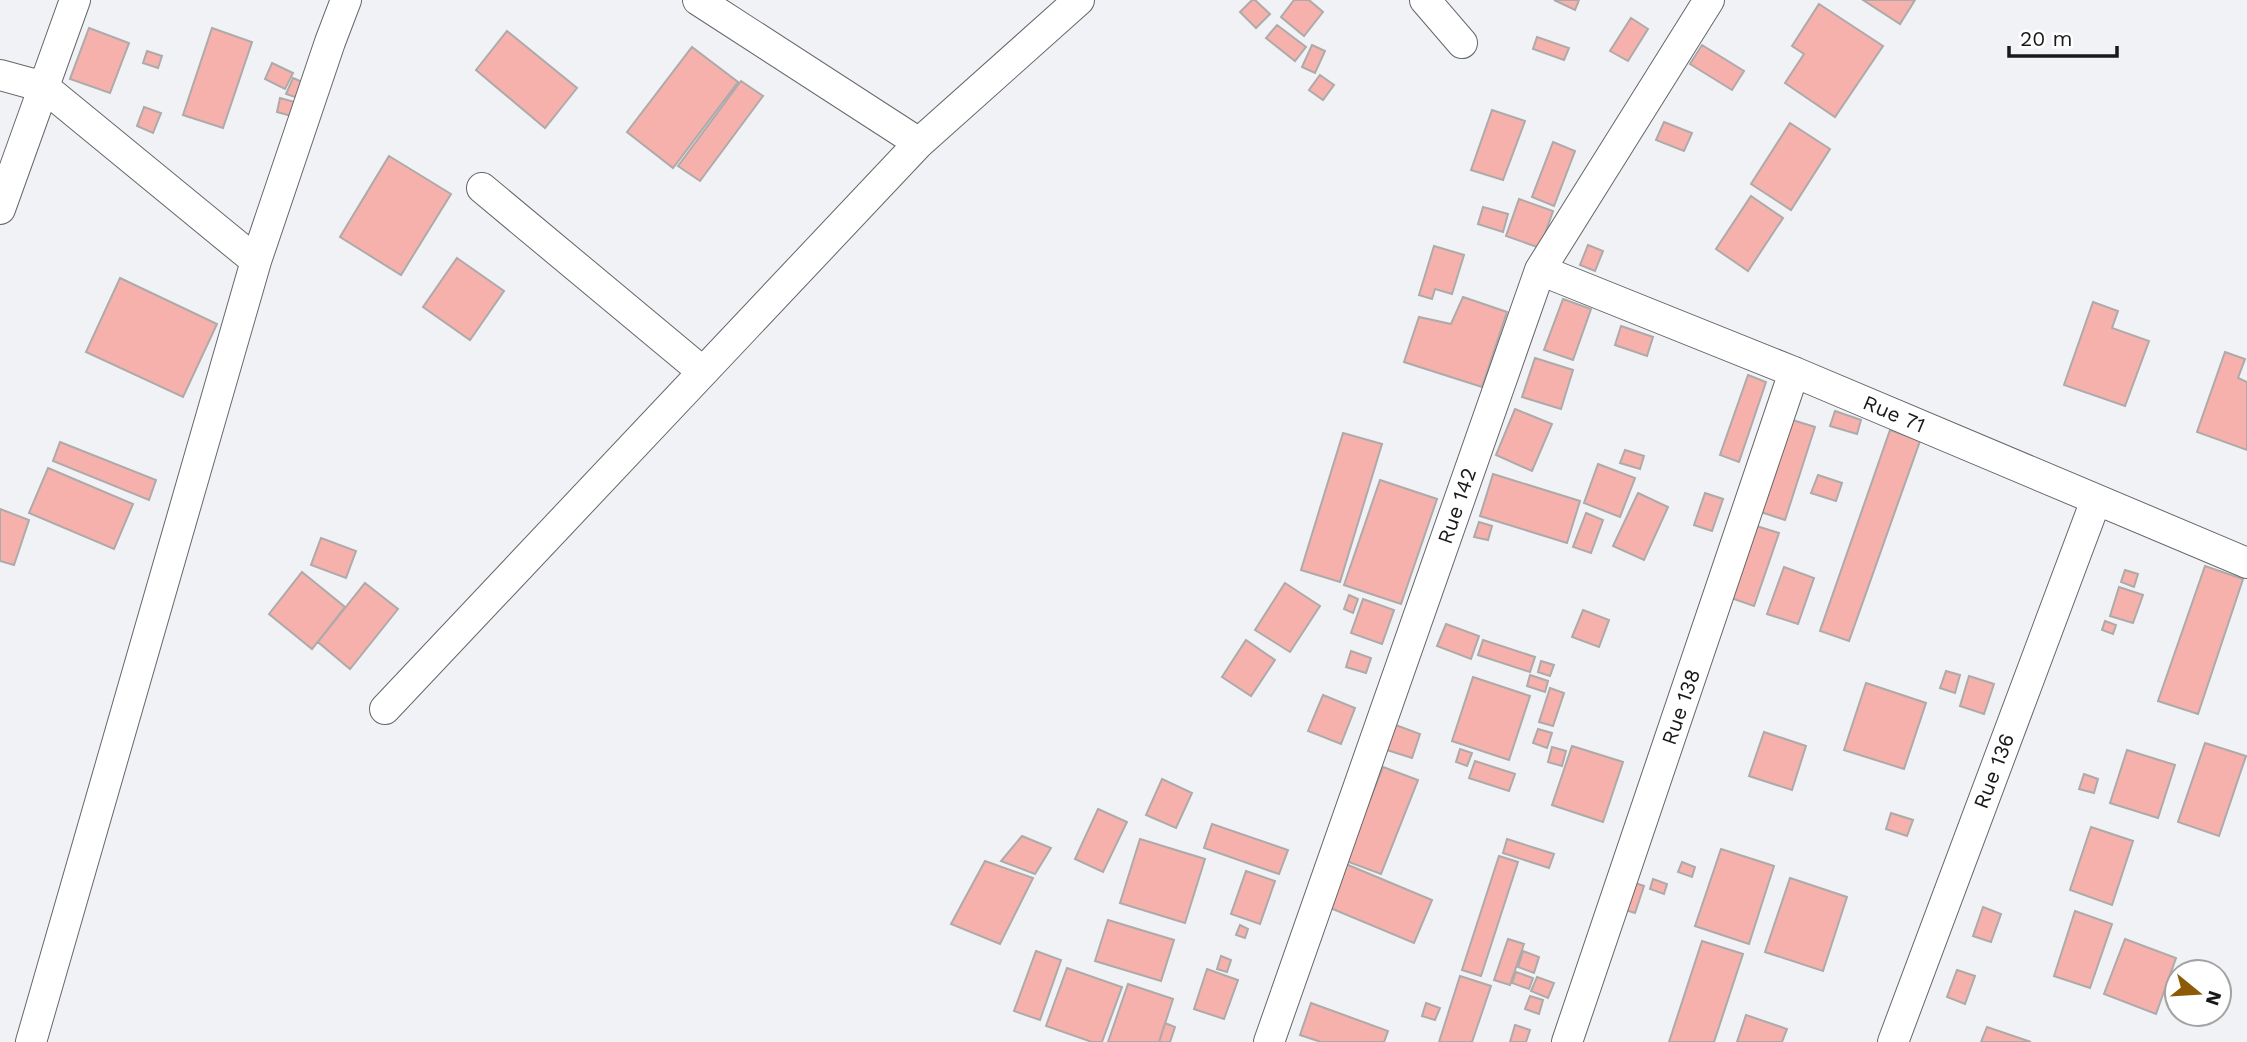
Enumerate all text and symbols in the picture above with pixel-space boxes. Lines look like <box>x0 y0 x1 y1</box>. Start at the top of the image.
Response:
scale bar <box>2009 14 2118 58</box>
text: 20 m <box>2020 26 2072 51</box>
street label: Rue 71 <box>1859 389 1929 438</box>
street label: Rue 142 <box>1432 465 1481 547</box>
street label: Rue 138 <box>1656 665 1705 748</box>
street label: Rue 136 <box>1968 730 2019 812</box>
north arrow <box>2163 958 2233 1028</box>
text: N <box>2201 988 2227 1008</box>

